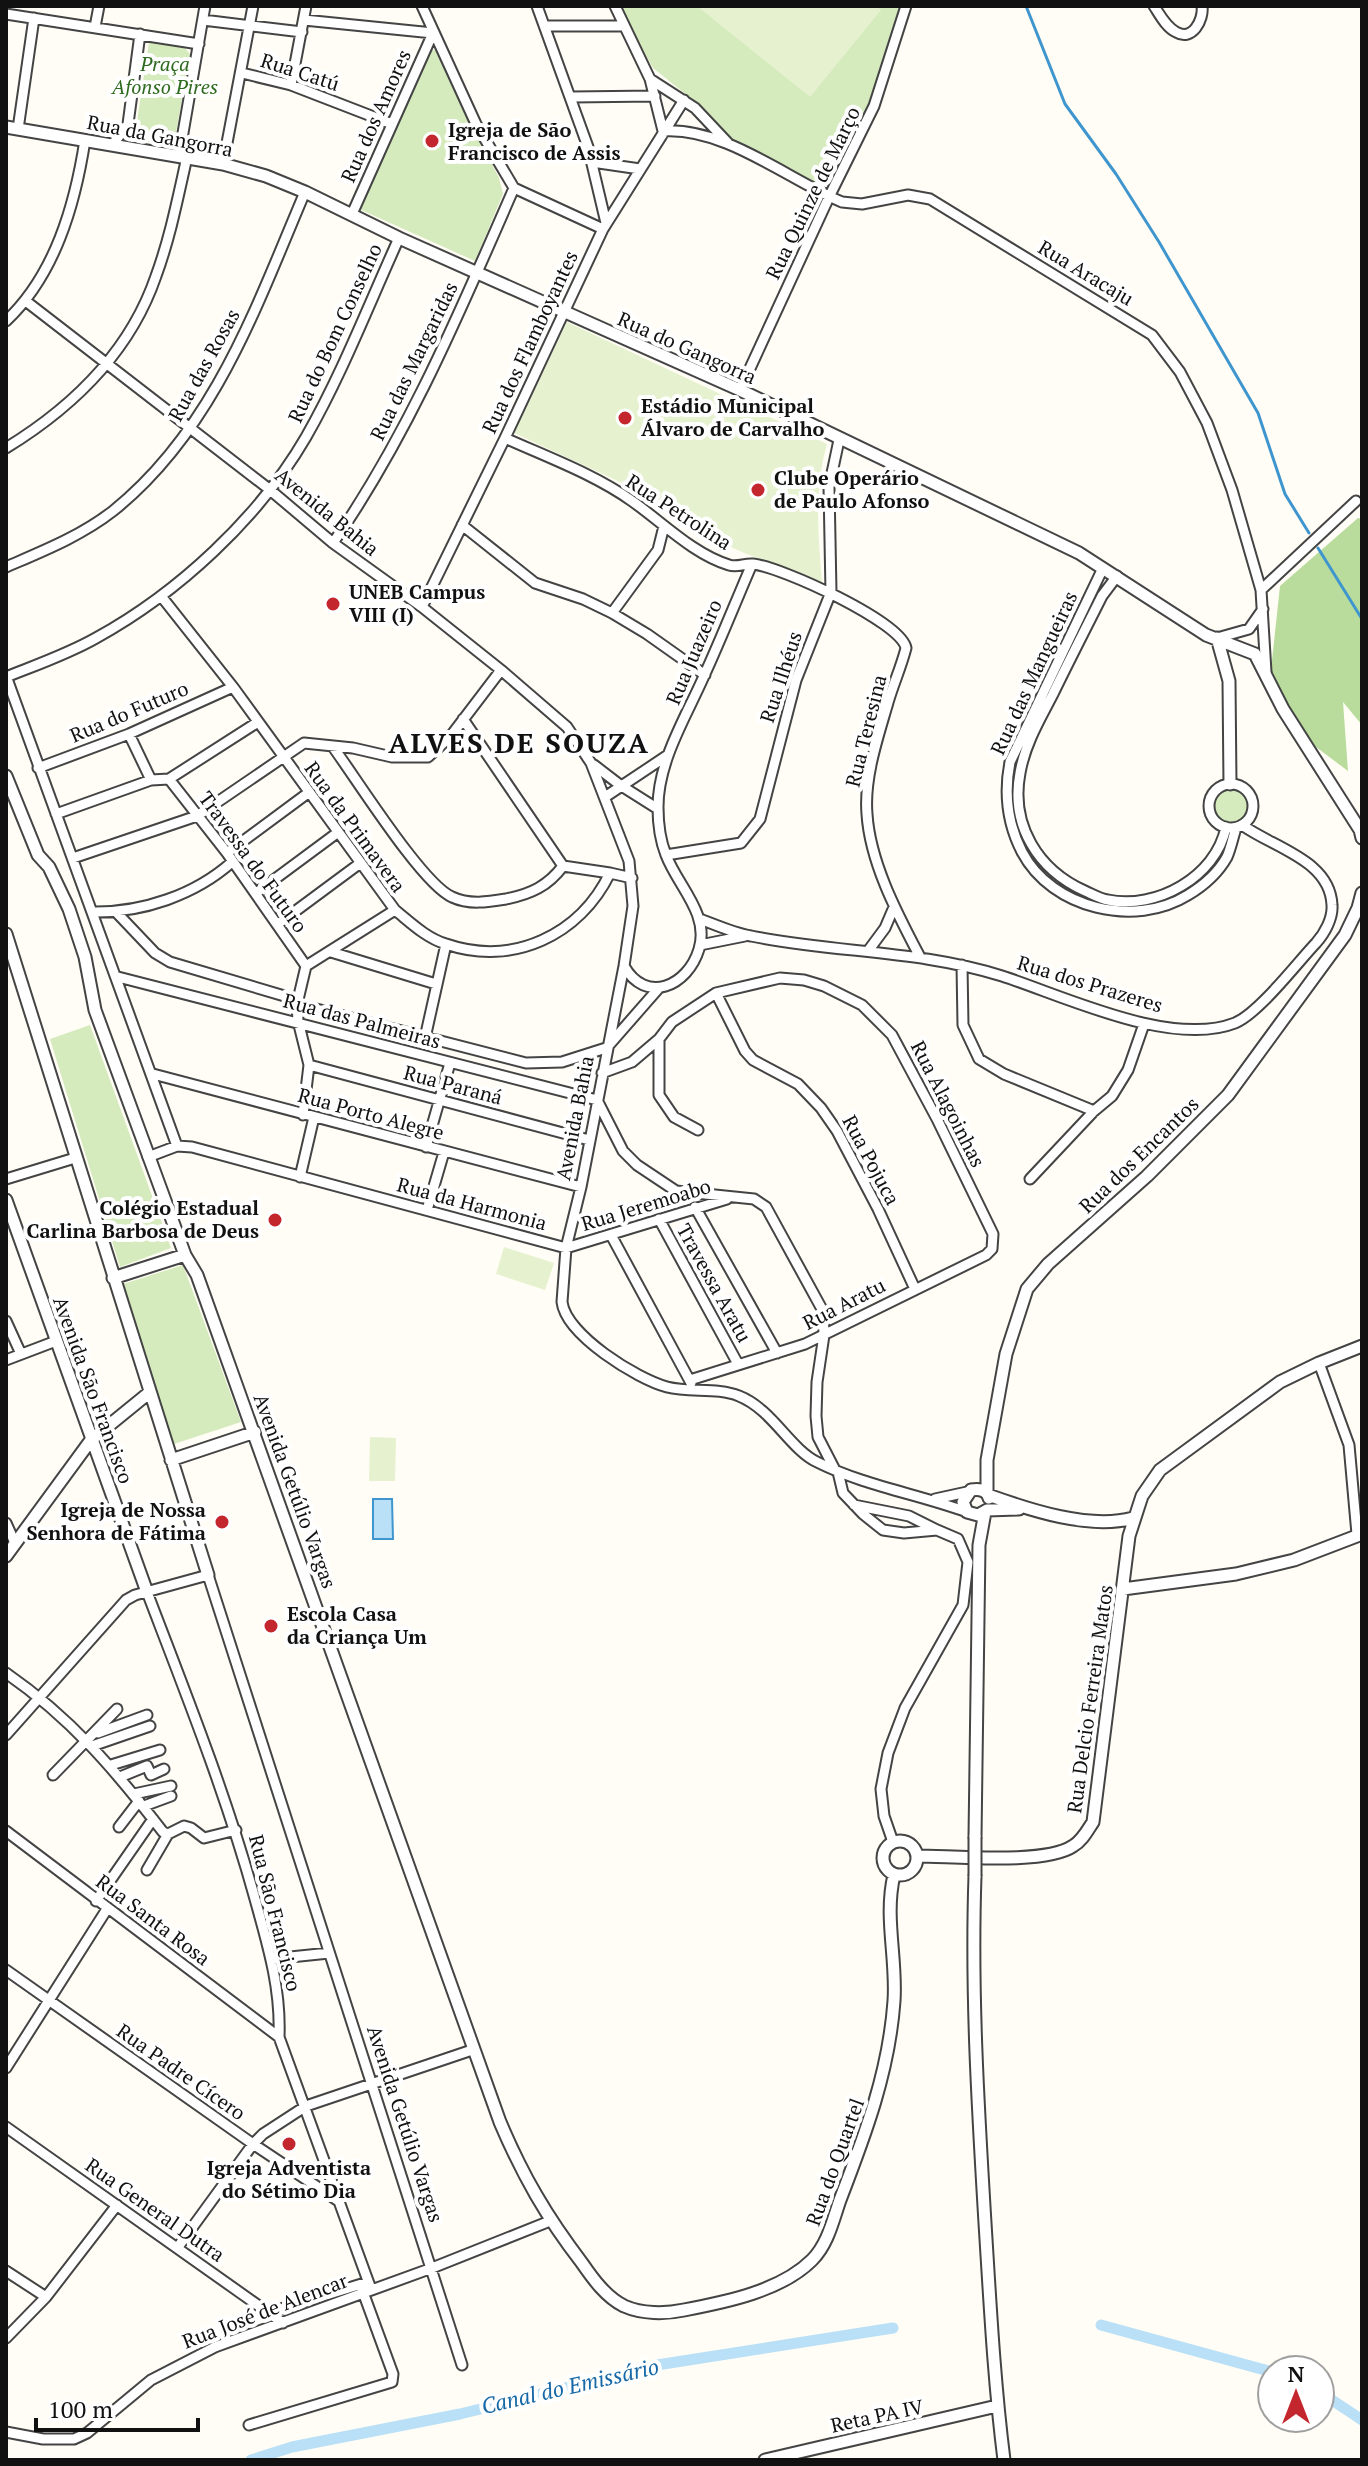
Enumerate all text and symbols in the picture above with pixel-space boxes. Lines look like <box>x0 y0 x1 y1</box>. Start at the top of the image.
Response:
street label: Rua dos Amores <box>334 45 417 187</box>
street label: Rua Catú <box>257 46 343 97</box>
park label: Praça Afonso Pires <box>111 50 218 100</box>
street label: Rua Quinze de Março <box>759 102 866 284</box>
street label: Rua da Gangorra <box>85 108 235 163</box>
place label: Igreja de São Francisco de Assis <box>448 116 620 166</box>
marker: Igreja de São Francisco de Assis <box>423 132 441 150</box>
street label: Rua Aracaju <box>1033 233 1139 312</box>
street label: Rua do Bom Conselho <box>281 239 388 427</box>
street label: Rua dos Flamboyantes <box>475 246 584 438</box>
street label: Rua das Margaridas <box>363 277 464 445</box>
street label: Rua das Rosas <box>162 304 246 426</box>
street label: Rua do Gangorra <box>614 305 761 390</box>
place label: Estádio Municipal Álvaro de Carvalho <box>641 392 824 442</box>
marker: Estádio Municipal Álvaro de Carvalho <box>616 409 634 427</box>
street label: Avenida Bahia <box>270 461 385 562</box>
place label: Clube Operário de Paulo Afonso <box>774 464 930 514</box>
street label: Rua Petrolina <box>621 467 737 556</box>
marker: Clube Operário de Paulo Afonso <box>749 481 767 499</box>
place label: UNEB Campus VIII (I) <box>349 578 485 628</box>
street label: Rua das Mangueiras <box>984 587 1083 759</box>
marker: UNEB Campus VIII (I) <box>324 595 342 613</box>
street label: Rua Juazeiro <box>659 595 728 709</box>
street label: Rua Ilhéus <box>753 628 808 726</box>
street label: Rua Teresina <box>839 672 892 790</box>
street label: Rua do Futuro <box>65 674 192 749</box>
district label: ALVES DE SOUZA <box>388 724 650 761</box>
street label: Rua da Primavera <box>299 756 412 898</box>
street label: Travessa do Futuro <box>193 786 314 938</box>
street label: Rua dos Prazeres <box>1014 949 1166 1018</box>
street label: Rua das Palmeiras <box>281 987 444 1054</box>
street label: Rua Alagoinhas <box>905 1036 992 1172</box>
street label: Avenida Bahia <box>549 1053 600 1182</box>
street label: Rua Paraná <box>401 1058 505 1111</box>
street label: Rua Porto Alegre <box>295 1081 447 1146</box>
street label: Rua dos Encantos <box>1073 1090 1204 1219</box>
street label: Rua Pojuca <box>836 1110 906 1209</box>
street label: Rua da Harmonia <box>394 1171 550 1236</box>
street label: Rua Jeremoabo <box>578 1172 714 1237</box>
place label: Colégio Estadual Carlina Barbosa de Deus <box>26 1194 259 1244</box>
marker: Colégio Estadual Carlina Barbosa de Deus <box>266 1211 284 1229</box>
street label: Travessa Aratu <box>671 1219 758 1347</box>
street label: Rua Aratu <box>798 1271 890 1336</box>
street label: Avenida São Francisco <box>47 1292 140 1487</box>
street label: Avenida Getúlio Vargas <box>248 1390 343 1592</box>
place label: Igreja de Nossa Senhora de Fátima <box>26 1496 206 1546</box>
marker: Igreja de Nossa Senhora de Fátima <box>213 1513 231 1531</box>
street label: Rua Delcio Ferreira Matos <box>1060 1583 1119 1815</box>
place label: Escola Casa da Criança Um <box>287 1600 427 1650</box>
marker: Escola Casa da Criança Um <box>262 1617 280 1635</box>
street label: Rua São Francisco <box>243 1832 308 1994</box>
street label: Rua Santa Rosa <box>91 1868 216 1971</box>
street label: Rua Padre Cícero <box>111 2017 251 2126</box>
street label: Avenida Getúlio Vargas <box>361 2022 450 2226</box>
street label: Rua do Quartel <box>799 2094 870 2229</box>
marker: Igreja Adventista do Sétimo Dia <box>280 2135 298 2153</box>
street label: Rua General Dutra <box>80 2151 230 2268</box>
place label: Igreja Adventista do Sétimo Dia <box>207 2154 371 2204</box>
street label: Rua José de Alencar <box>178 2266 352 2354</box>
water label: Canal do Emissário <box>478 2351 661 2420</box>
north arrow <box>1256 2354 1336 2434</box>
text: N <box>1288 2359 1305 2388</box>
scale bar <box>36 2382 198 2432</box>
street label: Reta PA IV <box>828 2392 926 2439</box>
text: 100 m <box>48 2393 113 2425</box>

